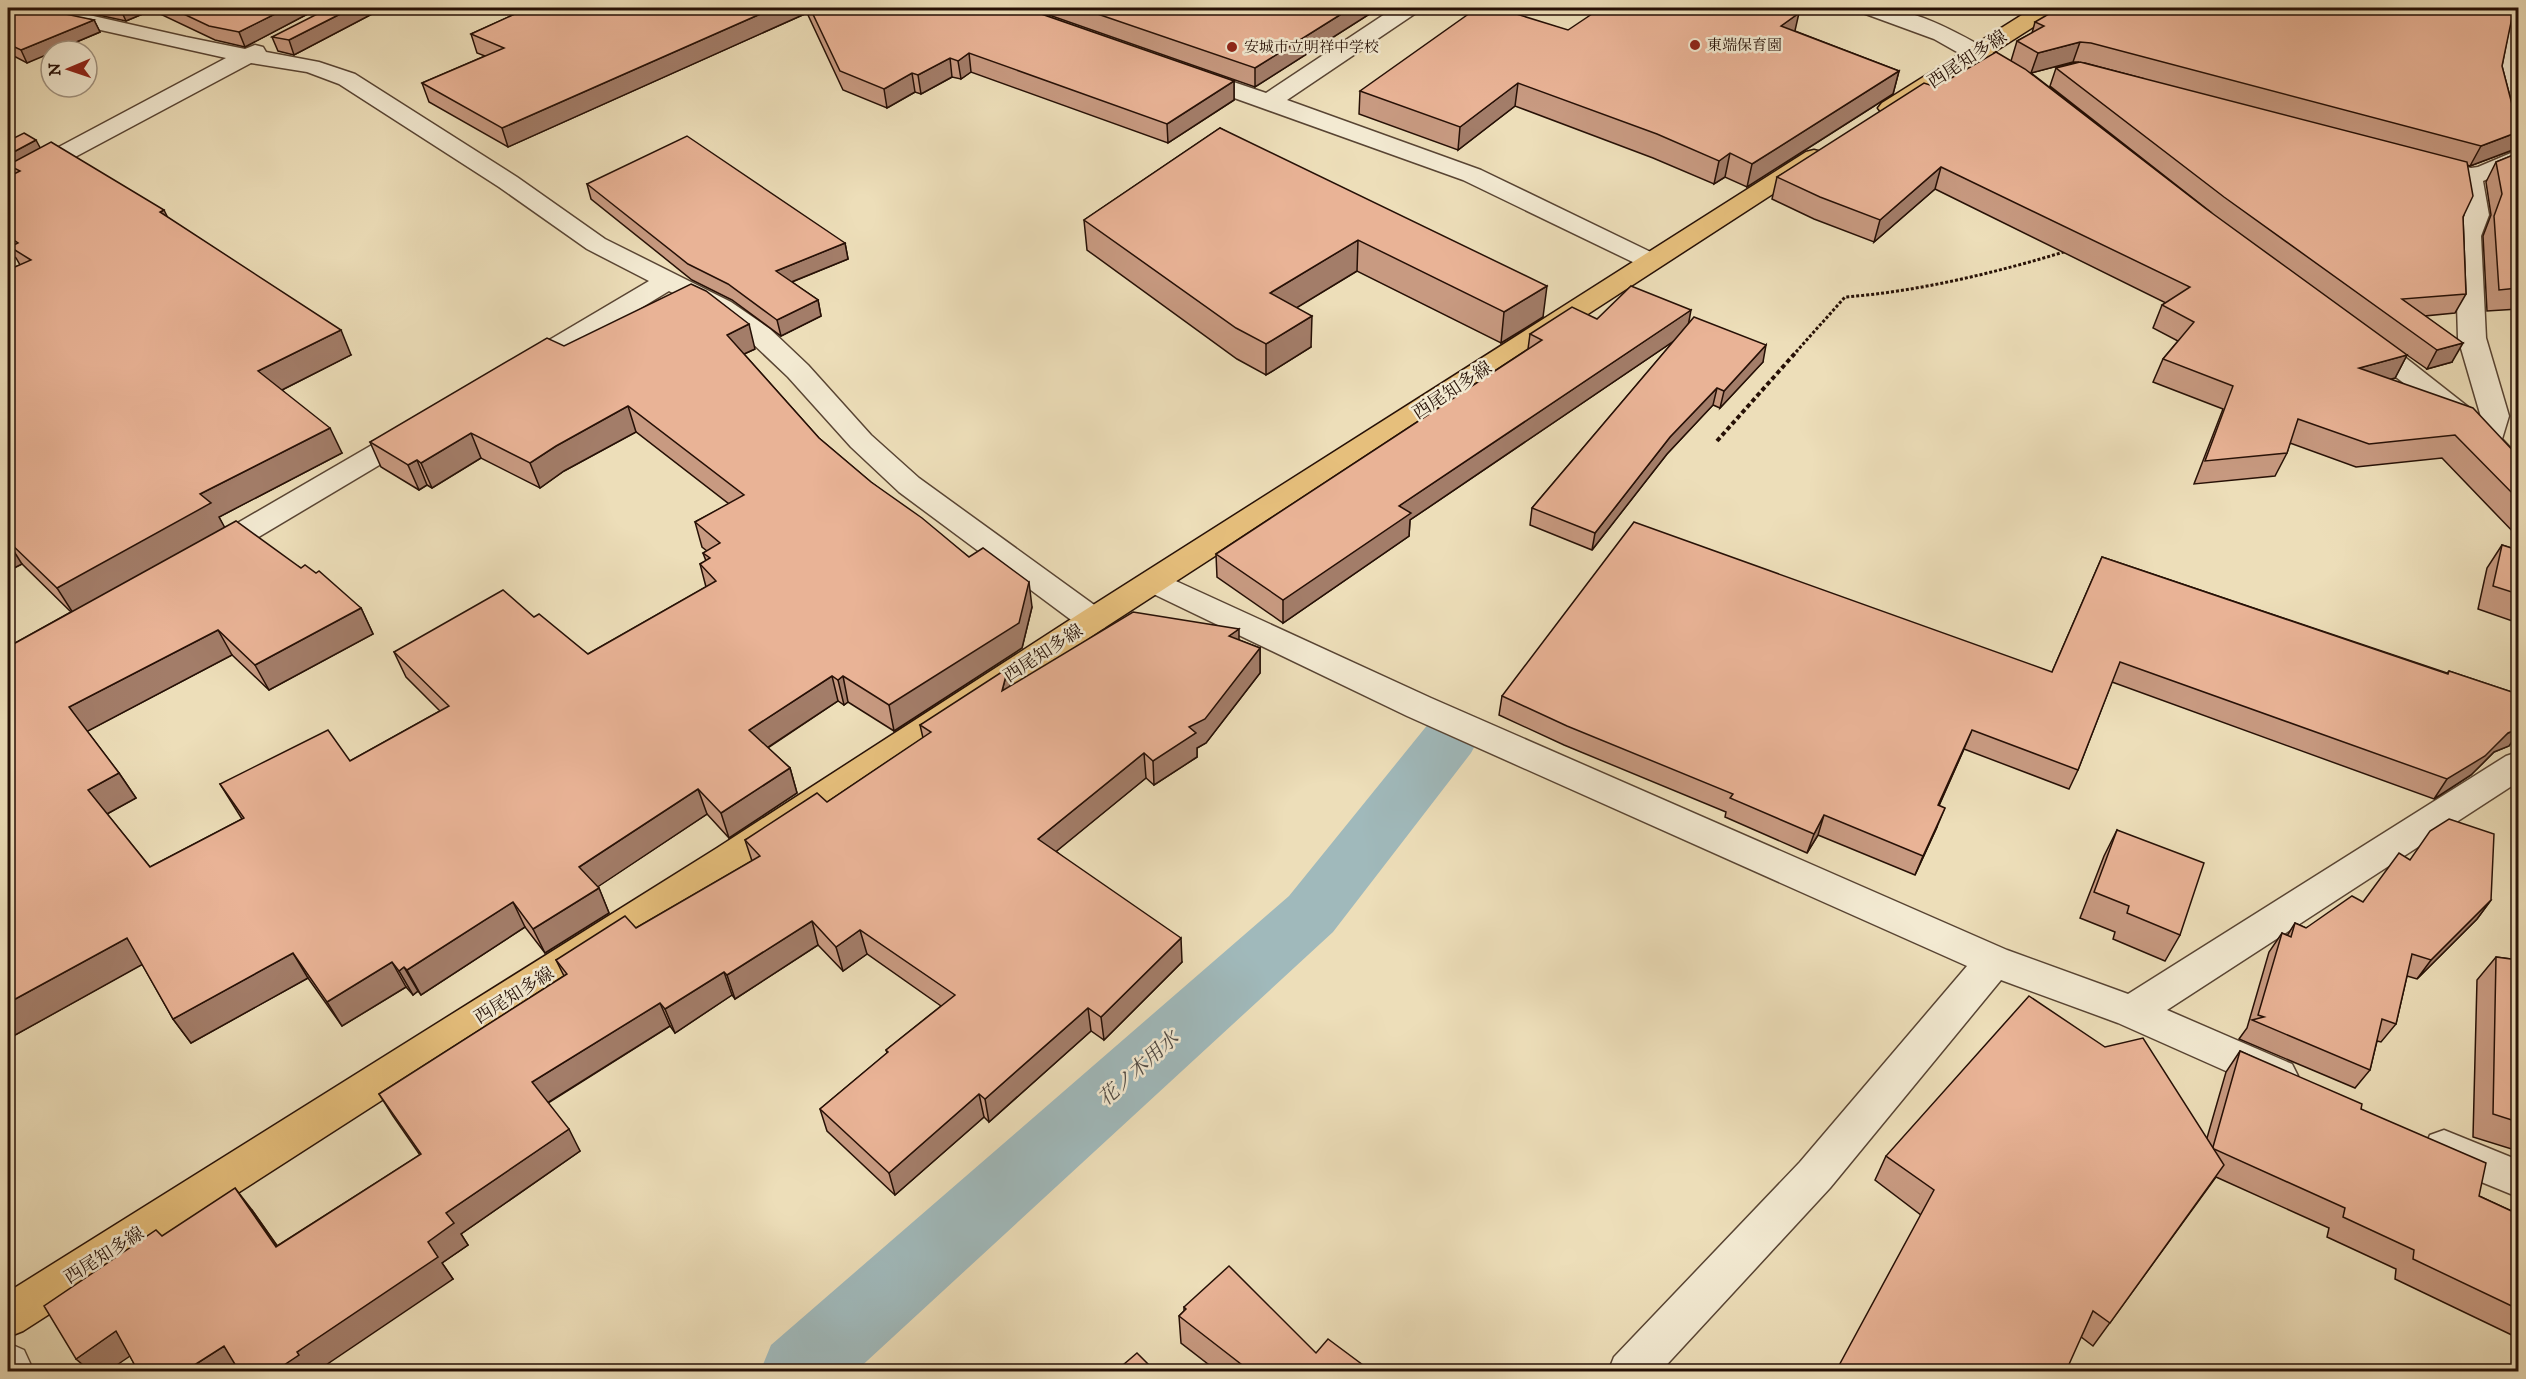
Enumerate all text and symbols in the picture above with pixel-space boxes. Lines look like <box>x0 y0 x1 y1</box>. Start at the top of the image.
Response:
street label: 西尾知多線 <box>1924 26 2011 94</box>
place label: 東端保育園 <box>1707 36 1782 55</box>
place label: 安城市立明祥中学校 <box>1244 38 1379 57</box>
marker: 東端保育園 <box>1688 38 1702 52</box>
north arrow <box>39 39 99 99</box>
marker: 安城市立明祥中学校 <box>1225 40 1239 54</box>
text: N <box>45 63 65 76</box>
street label: 西尾知多線 <box>1409 357 1496 425</box>
street label: 西尾知多線 <box>1000 620 1087 688</box>
street label: 西尾知多線 <box>471 963 559 1029</box>
water label: 花ノ木用水 <box>1093 1025 1186 1112</box>
street label: 西尾知多線 <box>61 1223 149 1289</box>

